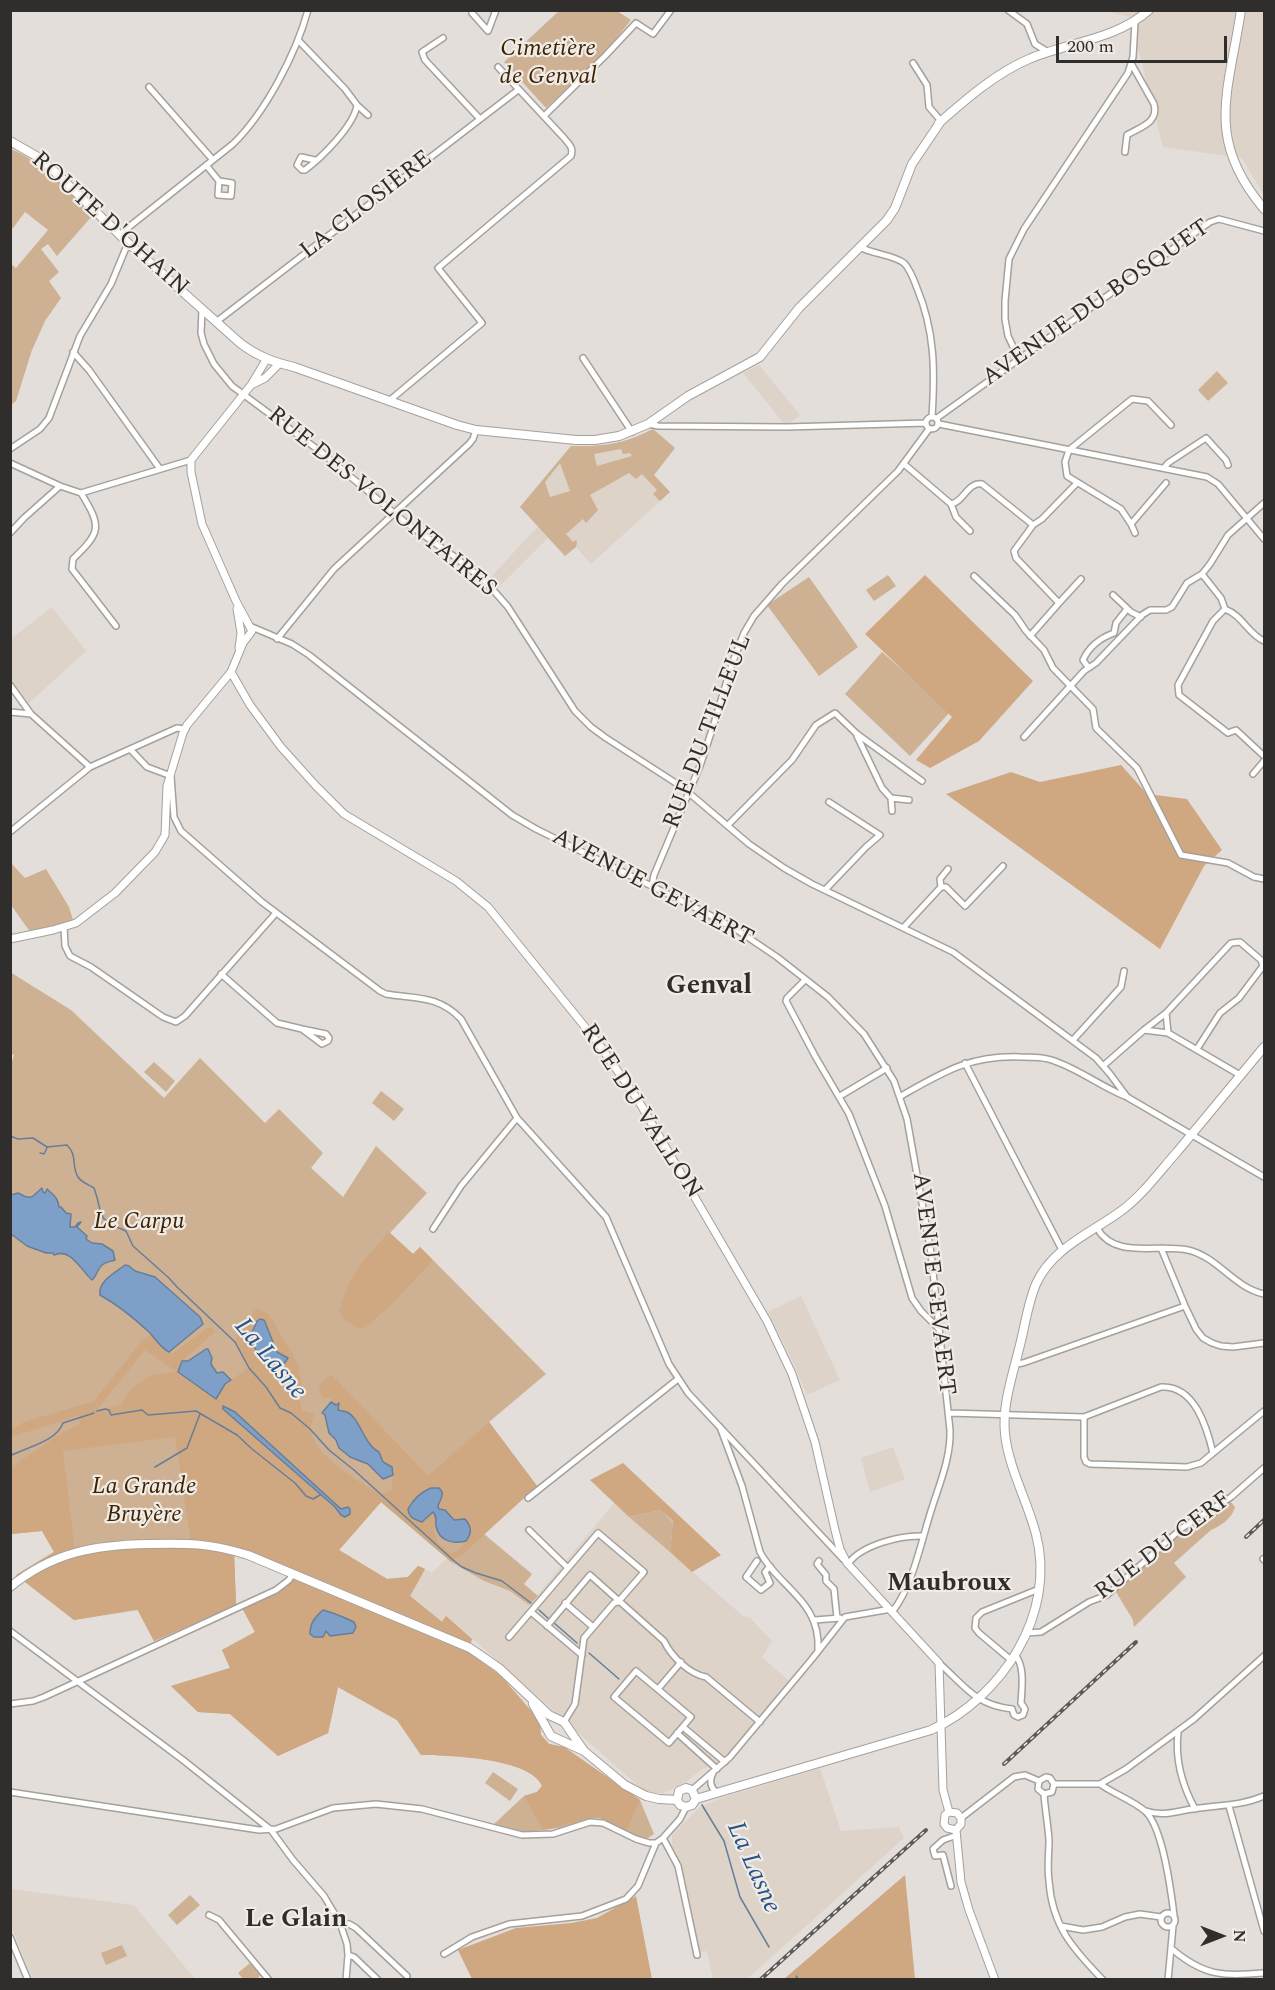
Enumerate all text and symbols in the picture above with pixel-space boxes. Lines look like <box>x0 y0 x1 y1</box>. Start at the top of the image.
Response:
scale bar <box>1059 24 1230 62</box>
text: 200 m <box>1067 33 1114 60</box>
park label: Cimetière de Genval <box>499 36 597 92</box>
street label: LA CLOSIÈRE <box>295 145 439 267</box>
street label: ROUTE D'OHAIN <box>24 147 194 303</box>
street label: AVENUE DU BOSQUET <box>978 214 1216 394</box>
street label: RUE DES VOLONTAIRES <box>261 402 501 604</box>
street label: RUE DU TILLEUL <box>659 631 759 833</box>
street label: AVENUE GEVAERT <box>546 824 758 954</box>
district label: Genval <box>666 972 752 1004</box>
street label: RUE DU VALLON <box>573 1019 707 1205</box>
street label: AVENUE GEVAERT <box>904 1171 960 1397</box>
park label: Le Carpu <box>93 1209 185 1237</box>
water label: La Lasne <box>226 1313 312 1407</box>
park label: La Grande Bruyère <box>92 1474 196 1530</box>
street label: RUE DU CERF <box>1090 1486 1238 1608</box>
district label: Maubroux <box>887 1569 1011 1601</box>
water label: La Lasne <box>718 1817 786 1919</box>
district label: Le Glain <box>245 1905 347 1937</box>
north arrow <box>1191 1906 1251 1966</box>
text: N <box>1227 1929 1251 1943</box>

